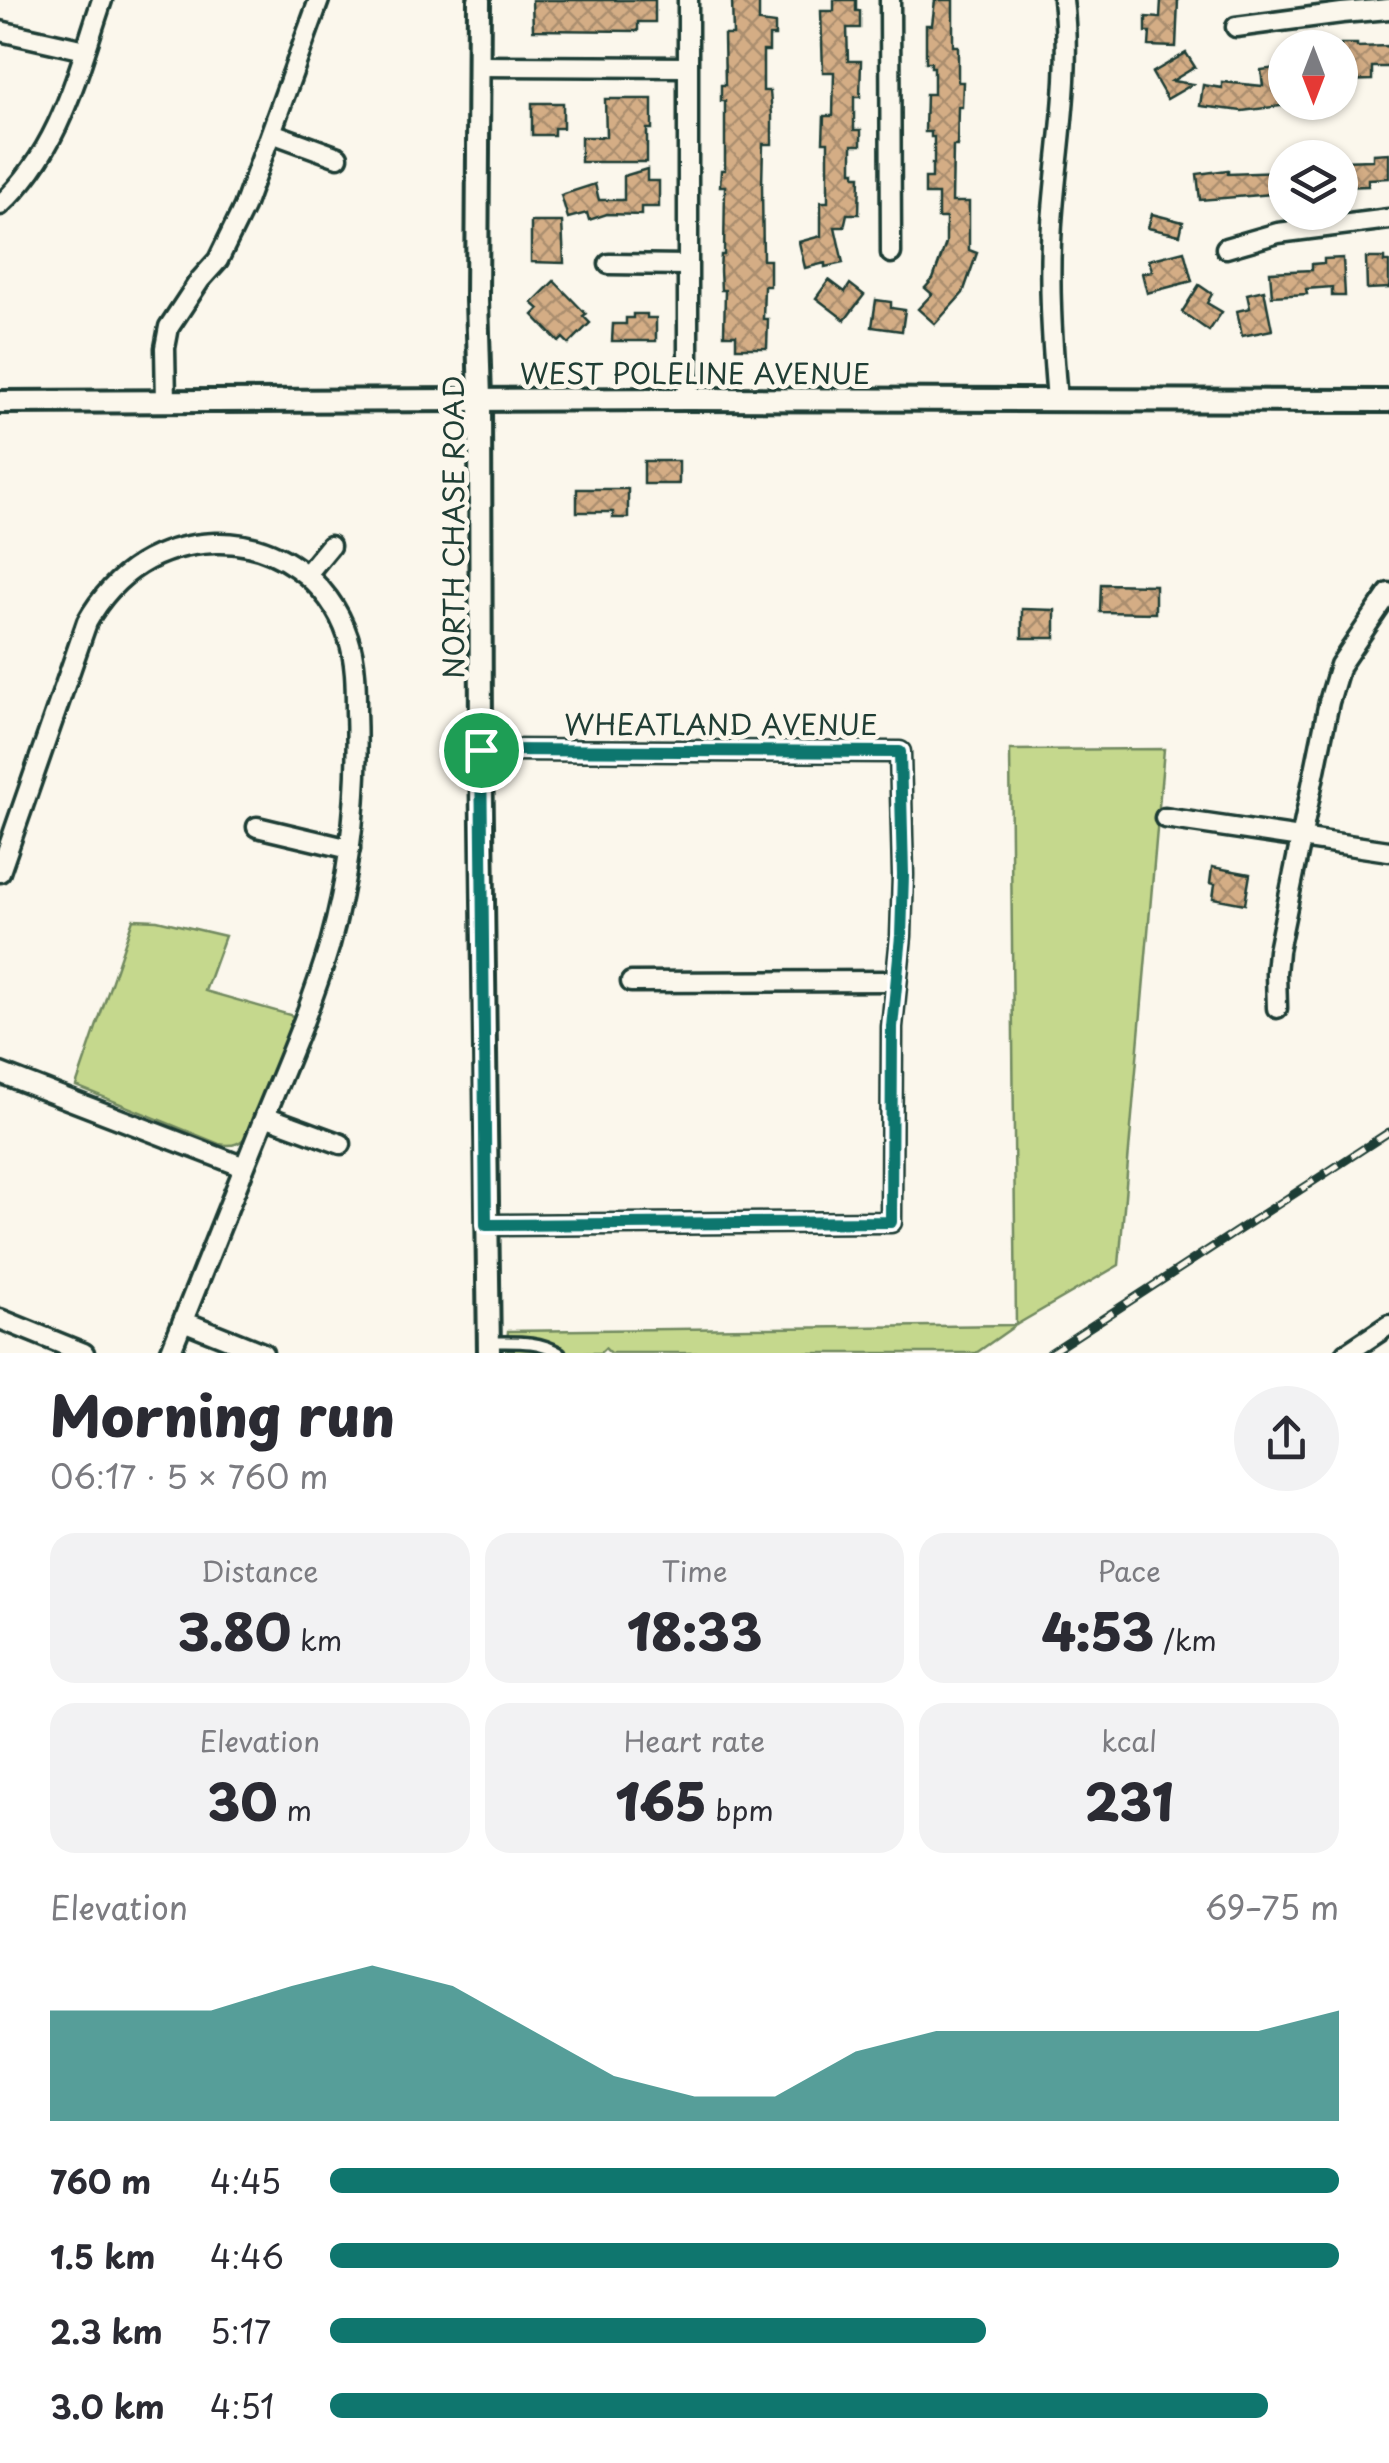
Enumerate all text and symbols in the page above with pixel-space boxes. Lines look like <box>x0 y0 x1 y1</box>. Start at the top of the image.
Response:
north arrow <box>1268 30 1358 120</box>
map controls <box>1268 30 1358 230</box>
button: layers <box>1268 140 1358 230</box>
street label: WEST POLELINE AVENUE <box>520 351 870 394</box>
street label: NORTH CHASE ROAD <box>431 375 474 679</box>
street label: WHEATLAND AVENUE <box>564 702 878 745</box>
pin <box>439 708 524 793</box>
icon: arrive <box>454 723 509 778</box>
text: Morning run <box>50 1373 395 1456</box>
button: share <box>1234 1386 1339 1491</box>
text: 06:17 · 5 × 760 m <box>50 1452 328 1500</box>
text: Distance <box>201 1549 319 1592</box>
text: Time <box>661 1549 728 1592</box>
text: Pace <box>1098 1549 1161 1592</box>
text: 3.80 <box>177 1592 291 1668</box>
text: 18:33 <box>627 1592 762 1668</box>
text: 4:53 <box>1041 1592 1154 1668</box>
text: km <box>291 1618 342 1661</box>
text: /km <box>1154 1618 1217 1661</box>
text: Elevation <box>199 1719 320 1762</box>
text: Heart rate <box>624 1719 765 1762</box>
text: kcal <box>1101 1719 1157 1762</box>
text: 30 <box>208 1762 277 1838</box>
text: 165 <box>615 1762 707 1838</box>
text: 231 <box>1085 1762 1174 1838</box>
text: m <box>277 1788 312 1831</box>
text: bpm <box>707 1788 774 1831</box>
text: Elevation <box>50 1883 188 1931</box>
text: 69–75 m <box>1205 1883 1339 1931</box>
text: 760 m <box>50 2157 151 2205</box>
text: 4:45 <box>210 2157 281 2205</box>
text: 1.5 km <box>50 2232 155 2280</box>
text: 4:46 <box>210 2232 284 2280</box>
text: 2.3 km <box>50 2307 163 2355</box>
text: 5:17 <box>210 2307 271 2355</box>
text: 3.0 km <box>50 2382 165 2430</box>
text: 4:51 <box>210 2382 274 2430</box>

